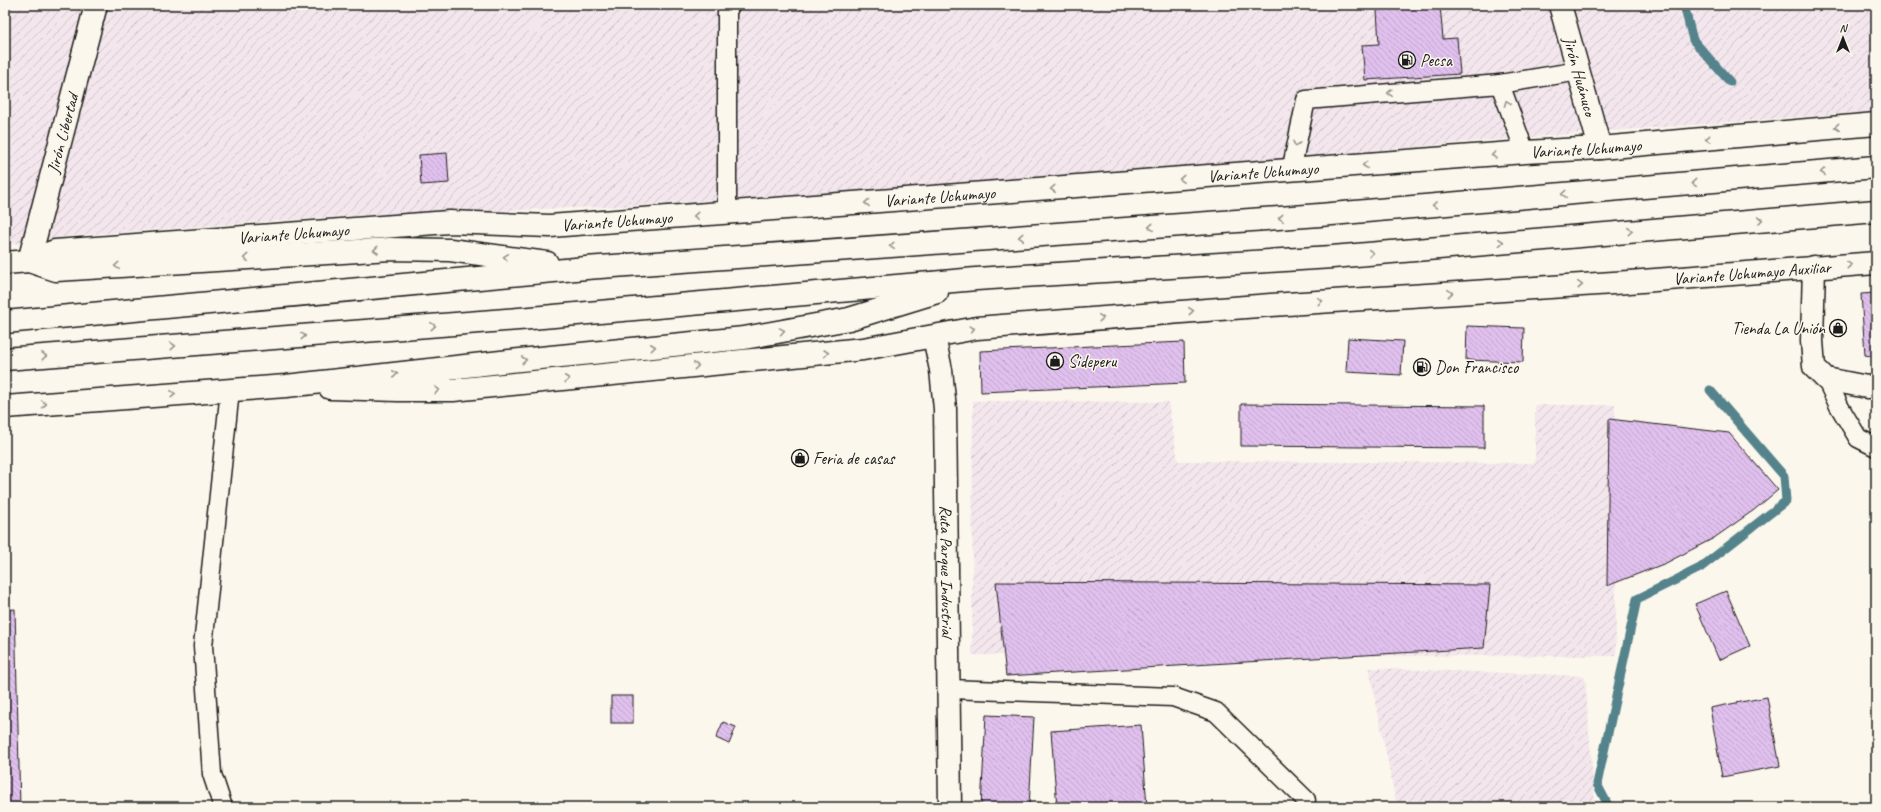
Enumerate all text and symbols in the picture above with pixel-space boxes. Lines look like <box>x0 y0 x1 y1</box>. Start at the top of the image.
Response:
north arrow <box>1823 18 1863 58</box>
text: N <box>1840 21 1849 35</box>
street label: Jirón Huánuco <box>1558 33 1601 120</box>
fuel station icon: Pecsa <box>1397 50 1417 70</box>
place label: Pecsa <box>1420 50 1453 71</box>
street label: Jirón Libertad <box>42 88 84 176</box>
one-way arrow <box>1387 88 1393 97</box>
one-way arrow <box>1503 99 1511 106</box>
one-way arrow <box>1834 123 1840 132</box>
street label: Variante Uchumayo <box>1530 134 1643 163</box>
one-way arrow <box>1705 134 1711 143</box>
one-way arrow <box>1293 141 1301 147</box>
one-way arrow <box>1491 150 1497 159</box>
street label: Variante Uchumayo <box>1207 158 1320 187</box>
one-way arrow <box>1362 161 1368 170</box>
one-way arrow <box>1820 167 1826 176</box>
one-way arrow <box>1179 175 1185 184</box>
one-way arrow <box>1691 178 1697 187</box>
street label: Variante Uchumayo <box>884 182 997 212</box>
one-way arrow <box>1050 184 1056 193</box>
one-way arrow <box>1561 189 1567 198</box>
one-way arrow <box>864 198 870 207</box>
one-way arrow <box>1432 200 1438 209</box>
street label: Variante Uchumayo <box>561 207 674 236</box>
one-way arrow <box>693 211 699 220</box>
one-way arrow <box>1278 213 1284 222</box>
one-way arrow <box>1757 216 1763 225</box>
street label: Variante Uchumayo <box>238 219 351 248</box>
one-way arrow <box>1148 223 1154 232</box>
one-way arrow <box>1627 227 1633 236</box>
one-way arrow <box>1018 232 1024 241</box>
one-way arrow <box>1498 238 1504 247</box>
one-way arrow <box>889 242 895 251</box>
one-way arrow <box>373 246 379 254</box>
one-way arrow <box>1368 249 1374 258</box>
one-way arrow <box>503 253 509 262</box>
one-way arrow <box>243 254 249 262</box>
street label: Variante Uchumayo Auxiliar <box>1673 256 1833 290</box>
one-way arrow <box>1846 260 1852 269</box>
one-way arrow <box>114 262 120 270</box>
one-way arrow <box>1577 281 1583 290</box>
one-way arrow <box>1447 289 1453 298</box>
one-way arrow <box>1317 297 1323 306</box>
one-way arrow <box>1188 307 1194 316</box>
one-way arrow <box>1098 314 1104 323</box>
place label: Tienda La Unión <box>1732 318 1826 339</box>
shop icon: Tienda La Unión <box>1828 318 1848 338</box>
one-way arrow <box>430 321 436 330</box>
one-way arrow <box>969 325 975 334</box>
one-way arrow <box>779 328 785 336</box>
one-way arrow <box>300 331 306 340</box>
one-way arrow <box>170 341 177 350</box>
one-way arrow <box>650 343 656 352</box>
one-way arrow <box>823 349 829 358</box>
shop icon: Sideperu <box>1045 351 1065 371</box>
place label: Sideperu <box>1068 351 1118 372</box>
one-way arrow <box>41 352 47 361</box>
one-way arrow <box>521 356 527 365</box>
fuel station icon: Don Francisco <box>1412 357 1432 377</box>
place label: Don Francisco <box>1435 357 1519 378</box>
one-way arrow <box>693 361 699 370</box>
one-way arrow <box>392 370 398 379</box>
one-way arrow <box>564 374 570 383</box>
one-way arrow <box>434 386 440 394</box>
one-way arrow <box>170 390 177 399</box>
one-way arrow <box>41 400 47 409</box>
shop icon: Feria de casas <box>790 448 810 468</box>
place label: Feria de casas <box>813 448 896 469</box>
street label: Ruta Parque Industrial <box>935 505 958 640</box>

